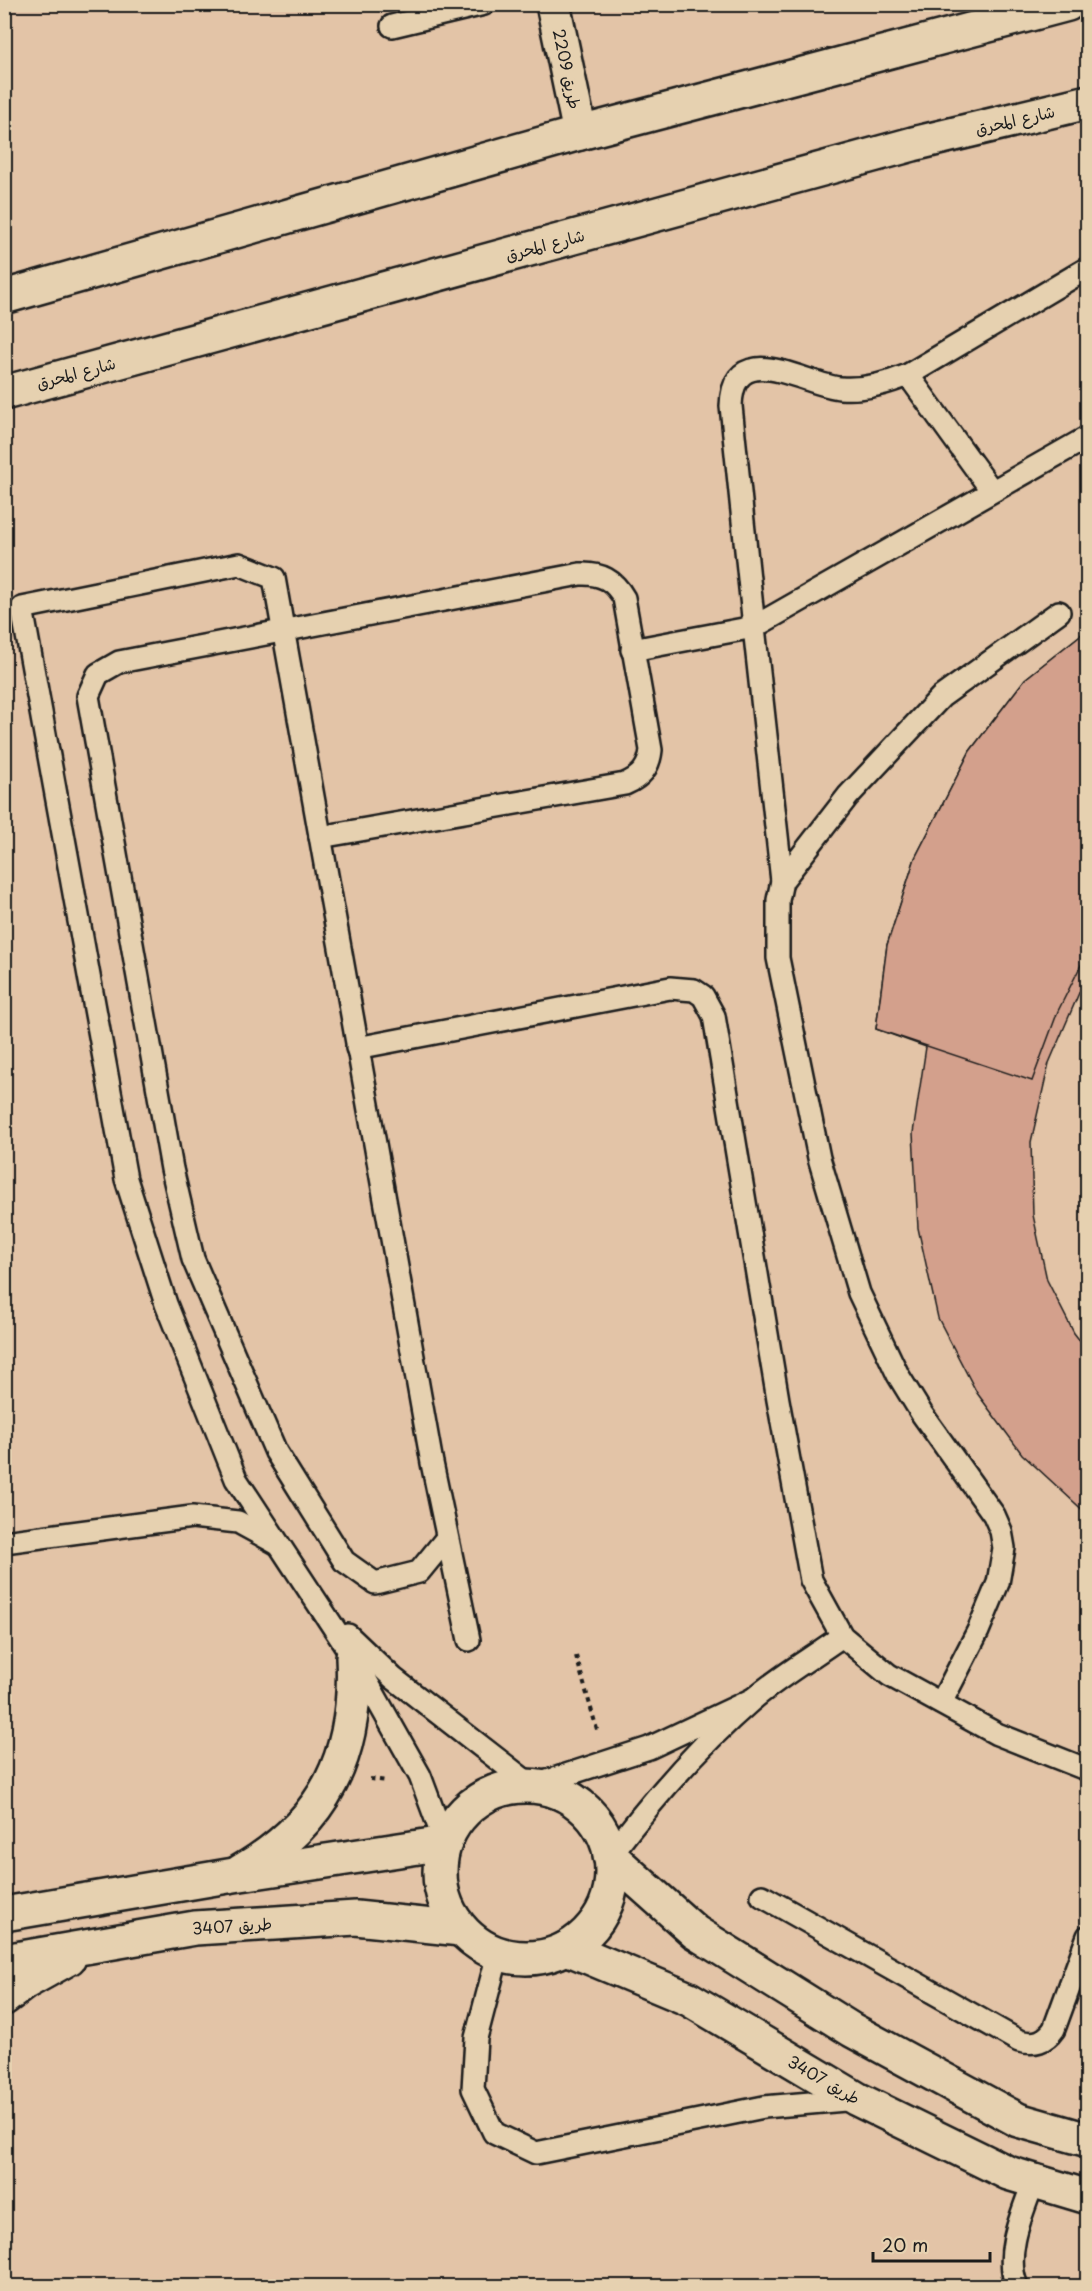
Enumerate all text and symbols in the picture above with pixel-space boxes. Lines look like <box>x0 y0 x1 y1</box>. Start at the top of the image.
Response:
street label: طريق 2209 <box>548 27 588 111</box>
street label: شارع المحرق <box>973 98 1057 141</box>
street label: شارع المحرق <box>502 222 587 267</box>
street label: شارع المحرق <box>33 350 118 395</box>
street label: طريق 3407 <box>191 1910 273 1940</box>
street label: طريق 3407 <box>784 2049 865 2110</box>
scale bar <box>873 2225 990 2263</box>
text: 20 m <box>882 2231 928 2258</box>

